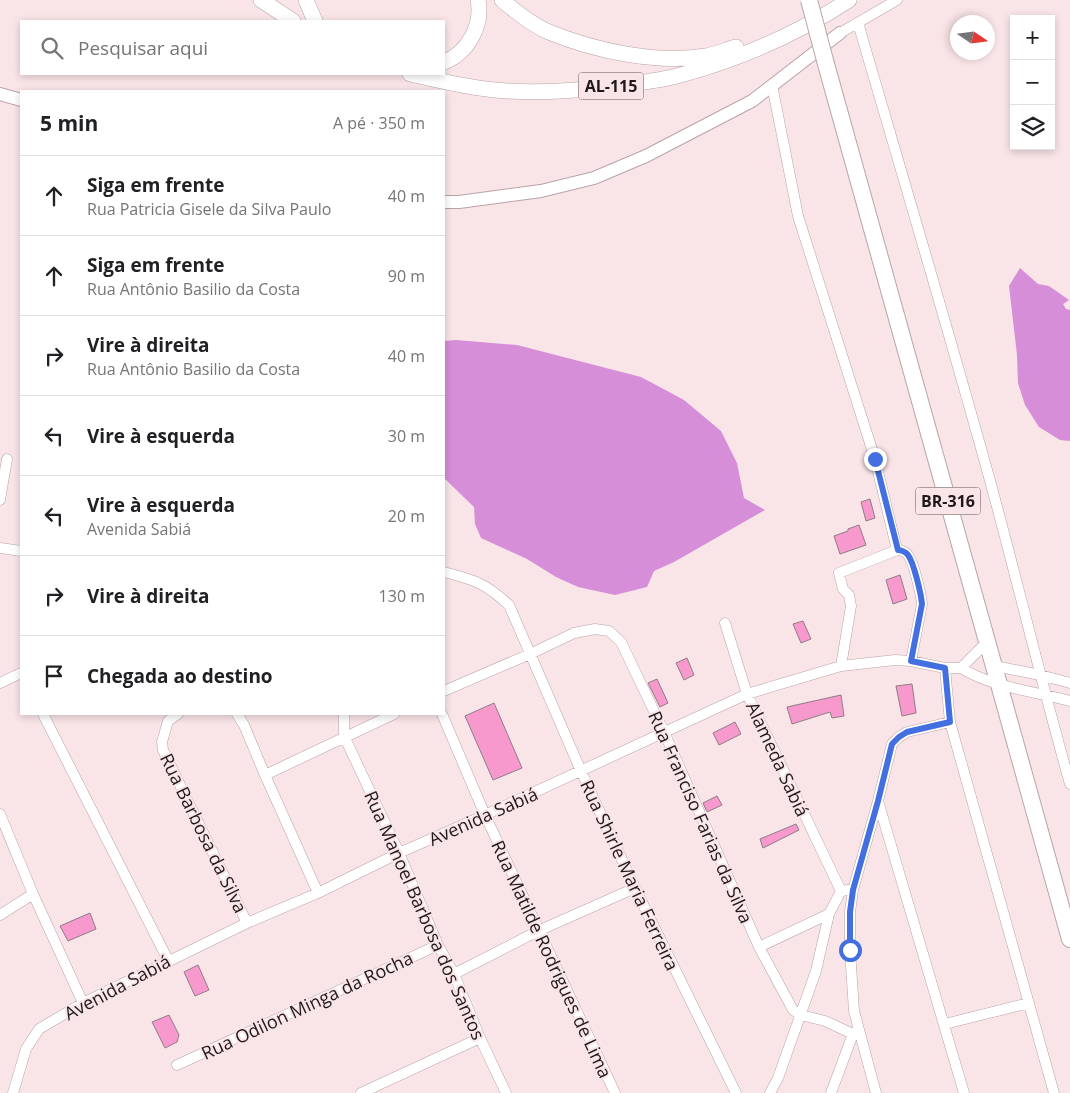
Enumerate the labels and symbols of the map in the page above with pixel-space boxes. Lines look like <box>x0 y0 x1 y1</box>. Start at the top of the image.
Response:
north arrow <box>950 15 995 60</box>
road number: AL-115 <box>578 72 644 100</box>
route end <box>864 448 887 471</box>
road number: BR-316 <box>916 488 980 514</box>
street label: Alameda Sabiá <box>741 698 815 820</box>
street label: Rua Franciso Farias da Silva <box>643 707 759 927</box>
street label: Rua Barbosa da Silva <box>155 749 253 917</box>
street label: Rua Shirle Maria Ferreira <box>575 776 685 974</box>
street label: Avenida Sabiá <box>425 781 541 851</box>
street label: Rua Manoel Barbosa dos Santos <box>359 787 491 1043</box>
street label: Rua Matilde Rodrigues de Lima <box>486 836 618 1082</box>
route start <box>839 939 862 962</box>
street label: Rua Odilon Minga da Rocha <box>197 945 417 1065</box>
street label: Avenida Sabiá <box>60 949 174 1025</box>

